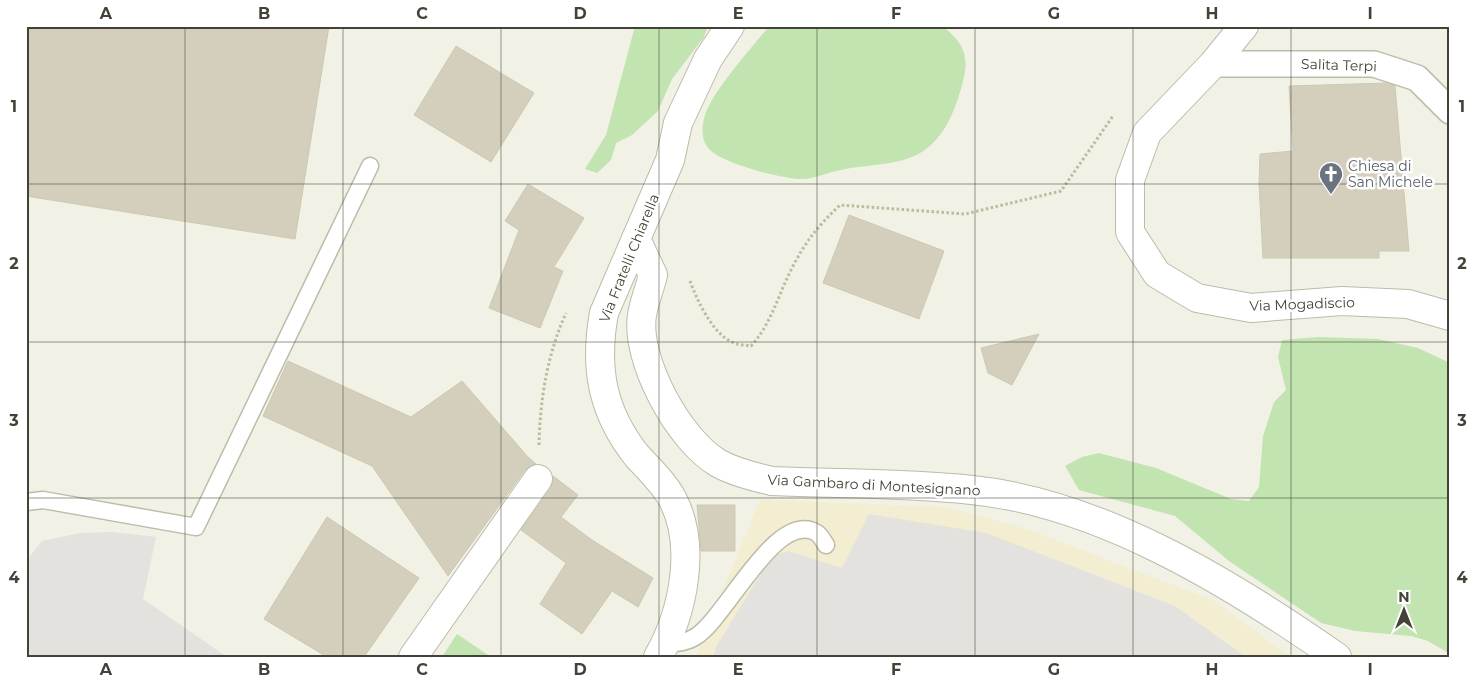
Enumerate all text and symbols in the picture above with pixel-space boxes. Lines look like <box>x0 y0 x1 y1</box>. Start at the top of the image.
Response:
text: A <box>99 4 113 23</box>
text: B <box>258 4 270 23</box>
text: C <box>416 4 428 23</box>
text: D <box>573 4 587 23</box>
text: E <box>733 4 743 23</box>
text: F <box>891 4 901 23</box>
text: G <box>1048 4 1060 23</box>
text: H <box>1206 4 1218 23</box>
text: I <box>1367 4 1373 23</box>
street label: Salita Terpi <box>1301 55 1377 75</box>
text: 1 <box>11 97 17 116</box>
text: 1 <box>1459 97 1465 116</box>
place label: Chiesa di San Michele <box>1348 157 1433 191</box>
church icon: Chiesa di San Michele <box>1318 161 1344 195</box>
street label: Via Fratelli Chiarella <box>595 191 663 325</box>
text: 2 <box>9 254 19 273</box>
text: 2 <box>1457 254 1467 273</box>
street label: Via Mogadiscio <box>1249 293 1355 315</box>
text: 3 <box>8 411 19 430</box>
text: 3 <box>1456 411 1467 430</box>
street label: Via Gambaro di Montesignano <box>767 470 981 500</box>
text: 4 <box>8 568 20 587</box>
text: 4 <box>1456 568 1468 587</box>
north arrow <box>1378 586 1428 636</box>
text: N <box>1398 588 1410 606</box>
text: A <box>99 660 113 679</box>
text: B <box>258 660 270 679</box>
text: C <box>416 660 428 679</box>
text: D <box>573 660 587 679</box>
text: E <box>733 660 743 679</box>
text: F <box>891 660 901 679</box>
text: G <box>1048 660 1060 679</box>
text: H <box>1206 660 1218 679</box>
text: I <box>1367 660 1373 679</box>

